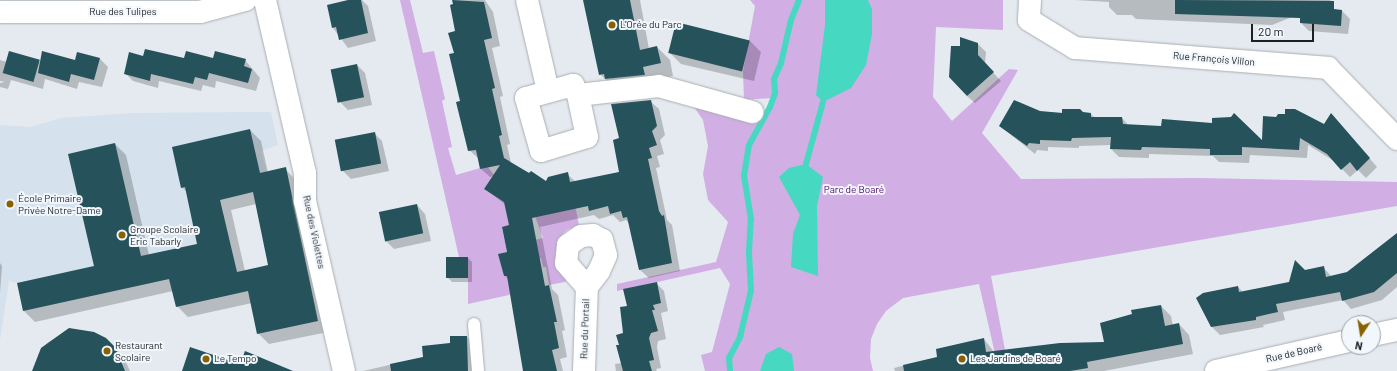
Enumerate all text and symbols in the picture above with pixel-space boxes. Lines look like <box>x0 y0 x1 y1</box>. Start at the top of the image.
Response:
street label: Rue des Tulipes <box>89 6 157 18</box>
scale bar <box>1253 16 1316 42</box>
place label: L'Orée du Parc <box>620 19 682 31</box>
marker: L'Orée du Parc <box>607 20 617 30</box>
text: 20 m <box>1258 24 1284 38</box>
street label: Rue François Villon <box>1172 49 1256 69</box>
park label: Parc de Boaré <box>824 184 884 196</box>
place label: École Primaire Privée Notre-Dame <box>18 192 101 216</box>
street label: Rue des Violettes <box>300 194 328 270</box>
marker: École Primaire Privée Notre-Dame <box>5 199 15 209</box>
place label: Groupe Scolaire Eric Tabarly <box>130 223 199 246</box>
marker: Groupe Scolaire Eric Tabarly <box>117 230 127 240</box>
street label: Rue du Portail <box>578 299 592 359</box>
north arrow <box>1341 315 1381 355</box>
place label: Restaurant Scolaire <box>115 339 163 362</box>
text: N <box>1354 339 1364 353</box>
street label: Rue de Boaré <box>1265 341 1323 365</box>
marker: Restaurant Scolaire <box>102 346 112 356</box>
place label: Le Tempo <box>214 353 256 365</box>
place label: Les Jardins de Boaré <box>970 353 1061 365</box>
marker: Le Tempo <box>201 354 211 364</box>
marker: Les Jardins de Boaré <box>957 354 967 364</box>

